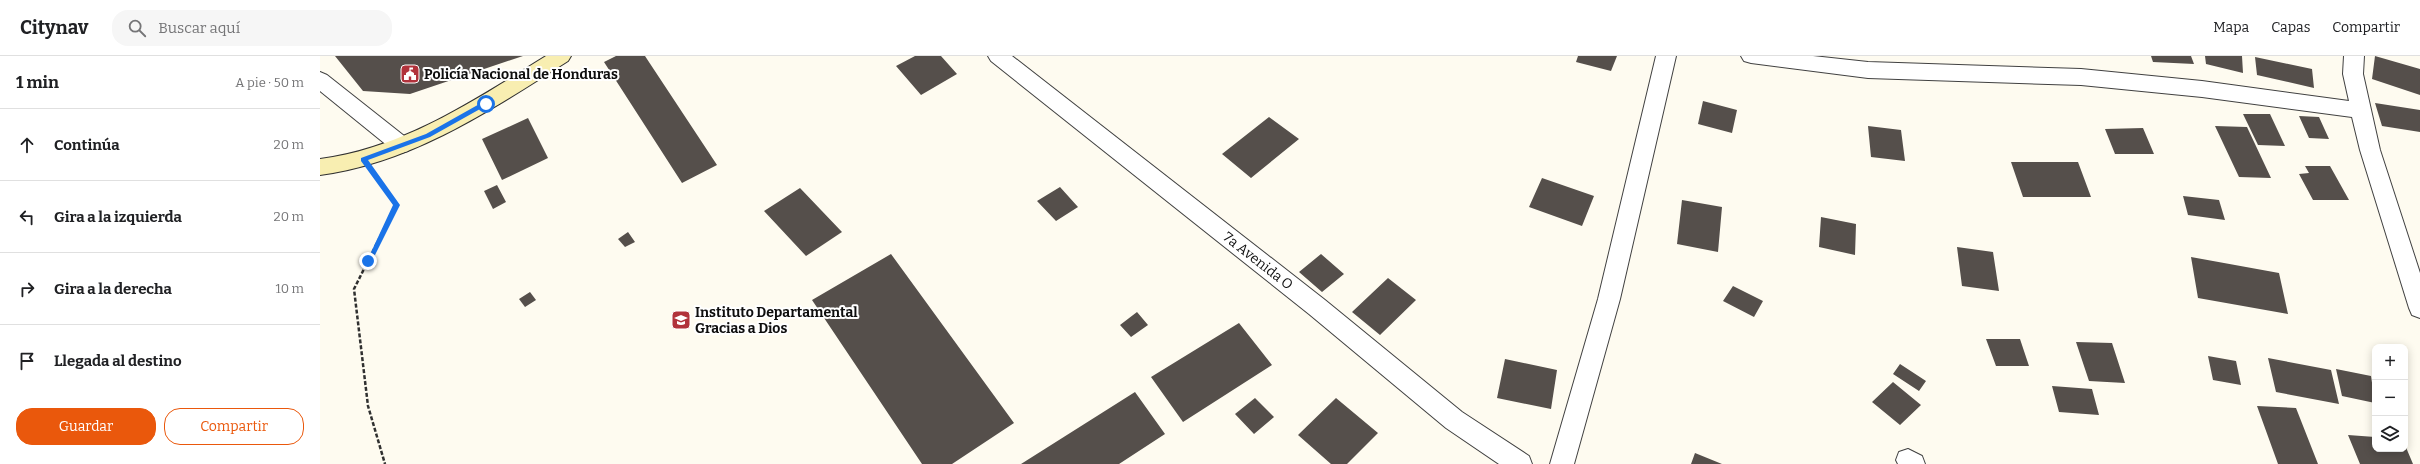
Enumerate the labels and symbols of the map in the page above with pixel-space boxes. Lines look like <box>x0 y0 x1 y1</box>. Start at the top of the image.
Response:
public building icon: Policía Nacional de Honduras <box>399 63 421 85</box>
place label: Policía Nacional de Honduras <box>424 66 618 83</box>
route start <box>477 95 495 113</box>
street label: 7a Avenida O <box>1220 229 1296 293</box>
route end <box>359 252 377 270</box>
place label: Instituto Departamental Gracias a Dios <box>695 304 858 337</box>
school or university icon: Instituto Departamental Gracias a Dios <box>670 309 692 331</box>

